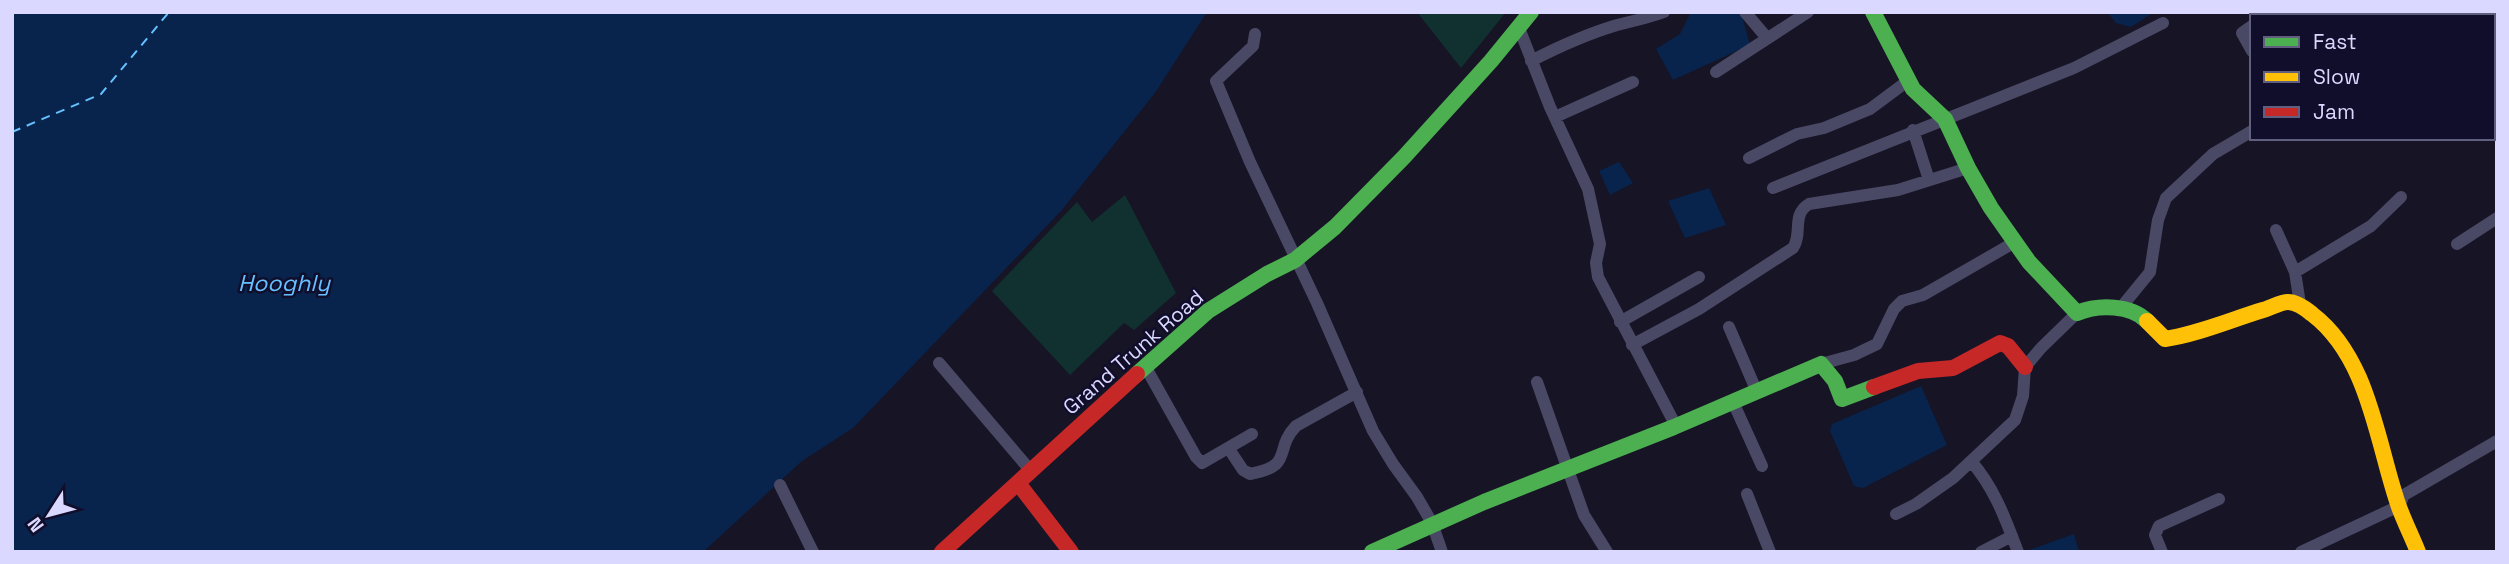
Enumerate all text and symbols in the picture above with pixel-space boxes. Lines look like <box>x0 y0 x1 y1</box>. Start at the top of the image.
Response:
legend <box>2250 14 2495 140</box>
text: Fast <box>2313 28 2357 55</box>
text: Slow <box>2313 63 2361 90</box>
text: Jam <box>2313 98 2355 125</box>
water label: Hooghly <box>238 268 331 298</box>
street label: Grand Trunk Road <box>1057 284 1209 420</box>
north arrow <box>14 480 84 550</box>
text: N <box>22 512 50 537</box>

